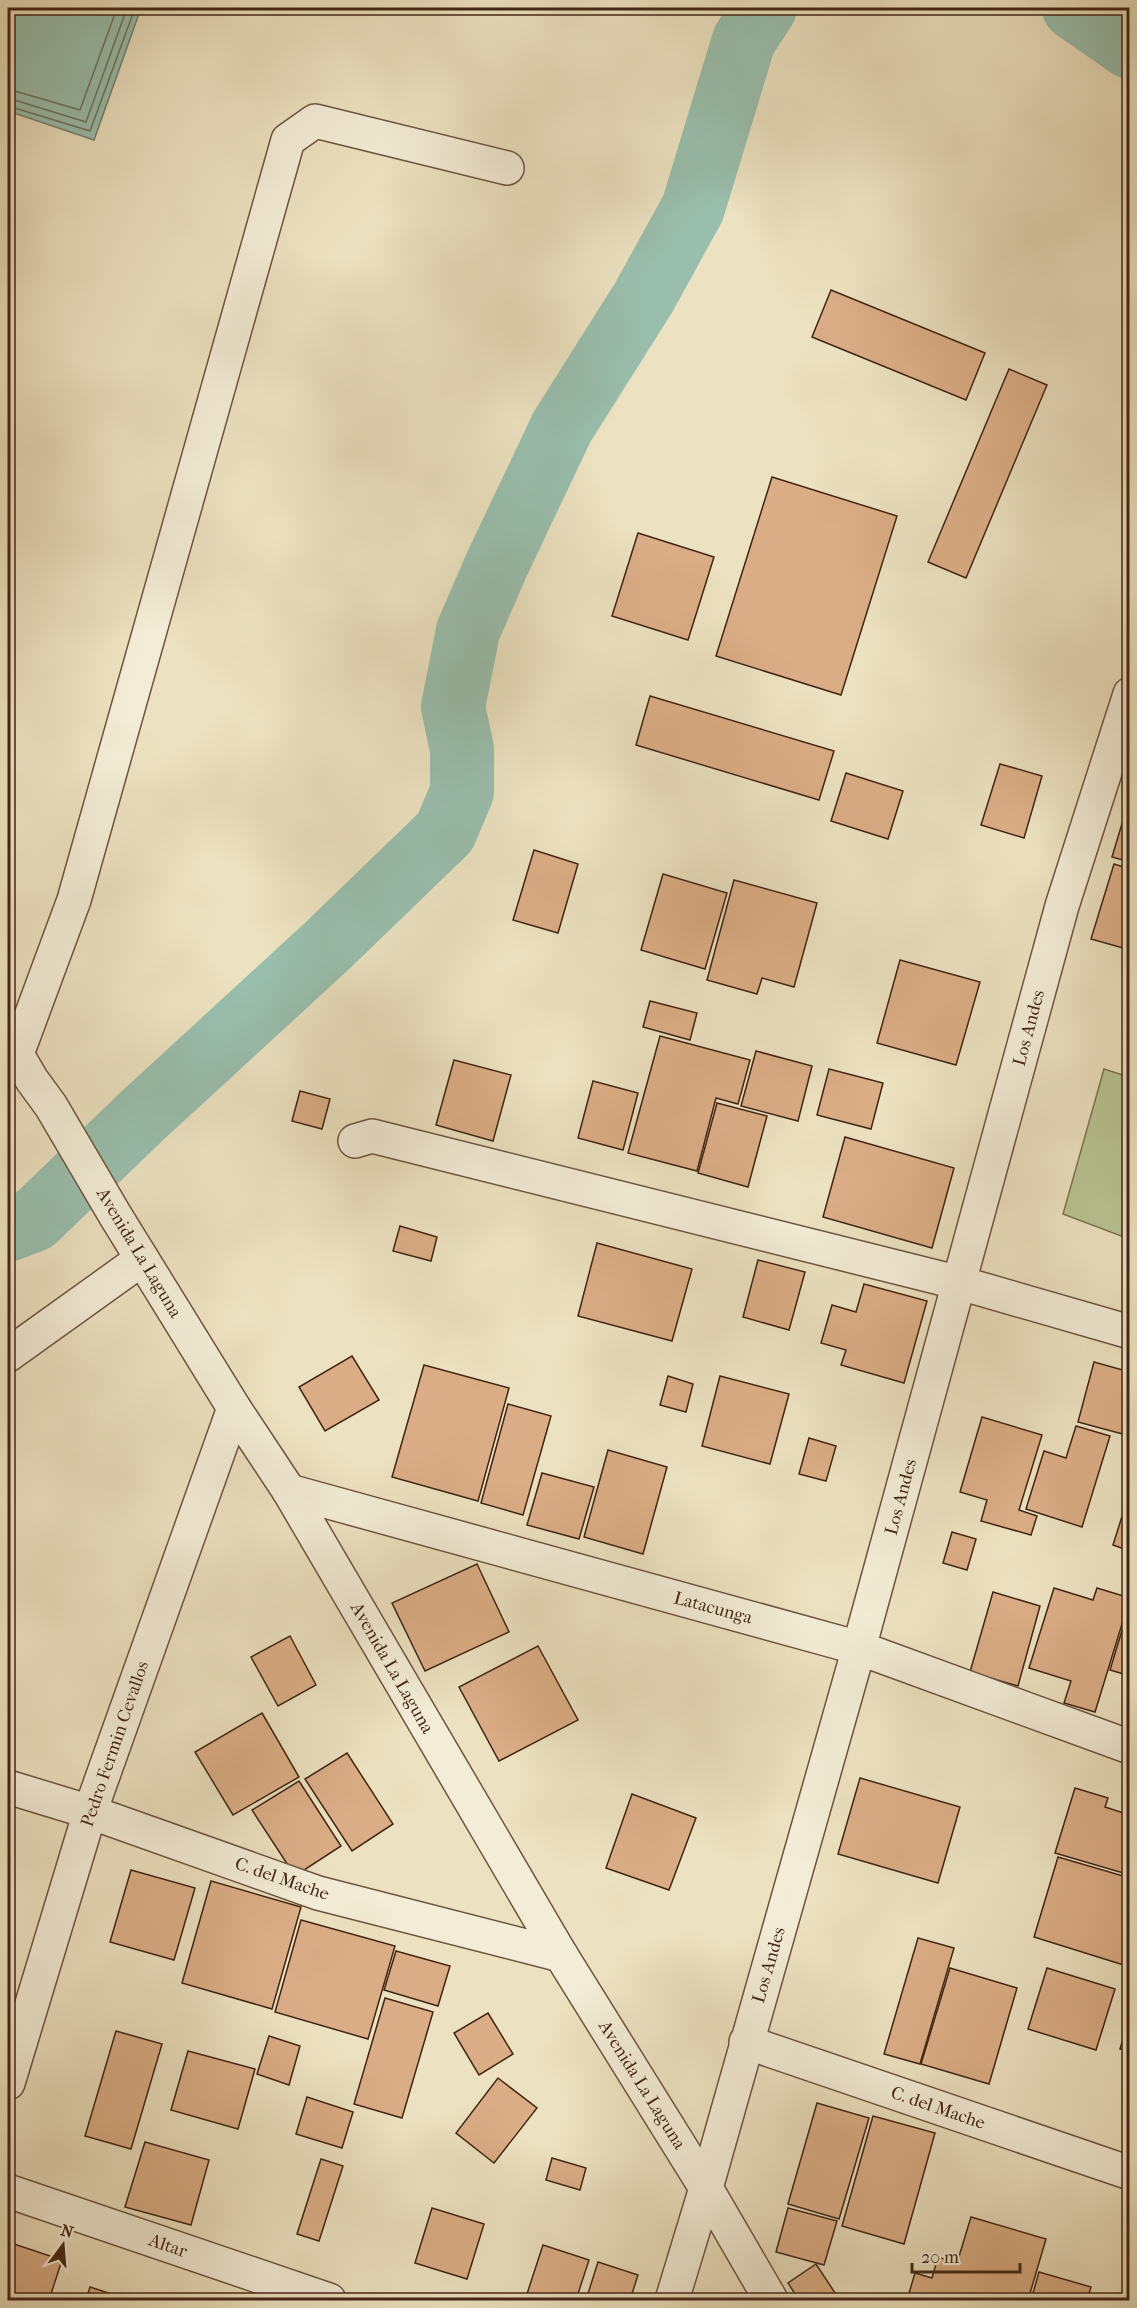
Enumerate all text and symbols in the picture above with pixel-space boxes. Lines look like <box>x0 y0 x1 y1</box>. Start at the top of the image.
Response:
street label: Los Andes <box>1009 987 1049 1068</box>
street label: Avenida La Laguna <box>91 1183 186 1322</box>
street label: Los Andes <box>881 1456 921 1537</box>
street label: Latacunga <box>671 1587 755 1629</box>
street label: Avenida La Laguna <box>345 1598 438 1738</box>
street label: Pedro Fermin Cevallos <box>77 1658 153 1830</box>
street label: C. del Mache <box>232 1853 332 1905</box>
street label: Los Andes <box>748 1924 790 2005</box>
street label: Avenida La Laguna <box>593 2016 690 2154</box>
street label: C. del Mache <box>888 2082 988 2134</box>
north arrow <box>33 2215 93 2275</box>
text: N <box>59 2220 76 2242</box>
street label: Altar <box>145 2229 190 2262</box>
scale bar <box>912 2236 1020 2274</box>
text: 20 m <box>921 2247 959 2268</box>

